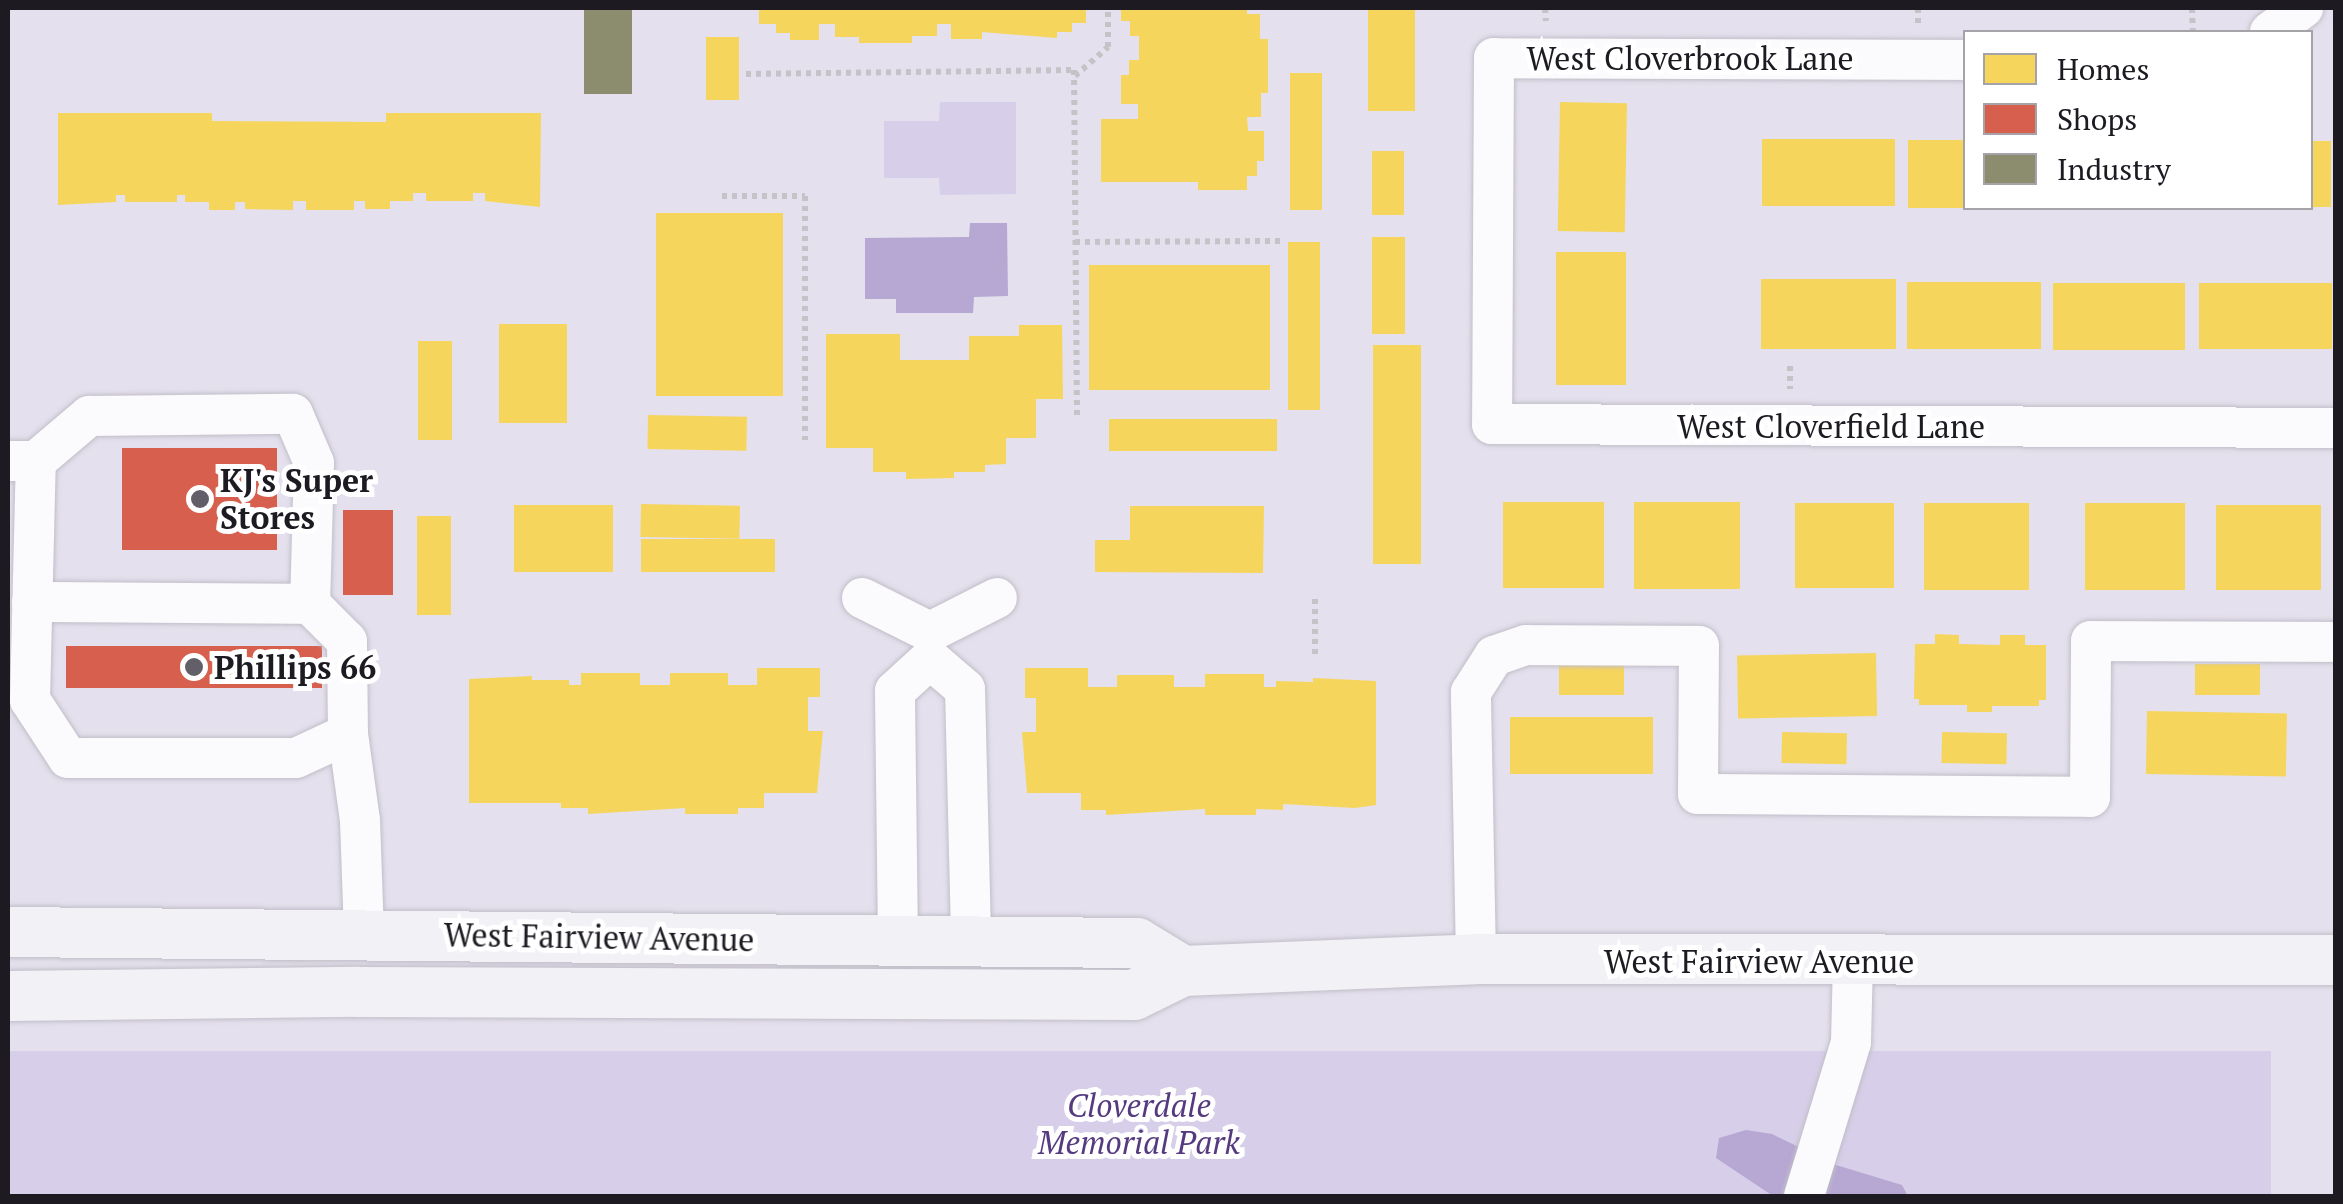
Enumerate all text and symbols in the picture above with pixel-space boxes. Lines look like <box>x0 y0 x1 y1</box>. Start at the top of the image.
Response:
legend <box>1963 30 2313 210</box>
street label: West Cloverbrook Lane <box>1526 39 1854 77</box>
text: Homes <box>2057 49 2149 89</box>
text: Shops <box>2057 99 2137 139</box>
text: Industry <box>2057 149 2171 189</box>
street label: West Cloverfield Lane <box>1677 407 1985 445</box>
place label: KJ's Super Stores <box>220 462 373 537</box>
marker: KJ's Super Stores <box>189 488 211 510</box>
place label: Phillips 66 <box>214 648 376 686</box>
marker: Phillips 66 <box>183 656 205 678</box>
street label: West Fairview Avenue <box>443 915 755 959</box>
street label: West Fairview Avenue <box>1603 942 1915 980</box>
park label: Cloverdale Memorial Park <box>1038 1087 1240 1162</box>

